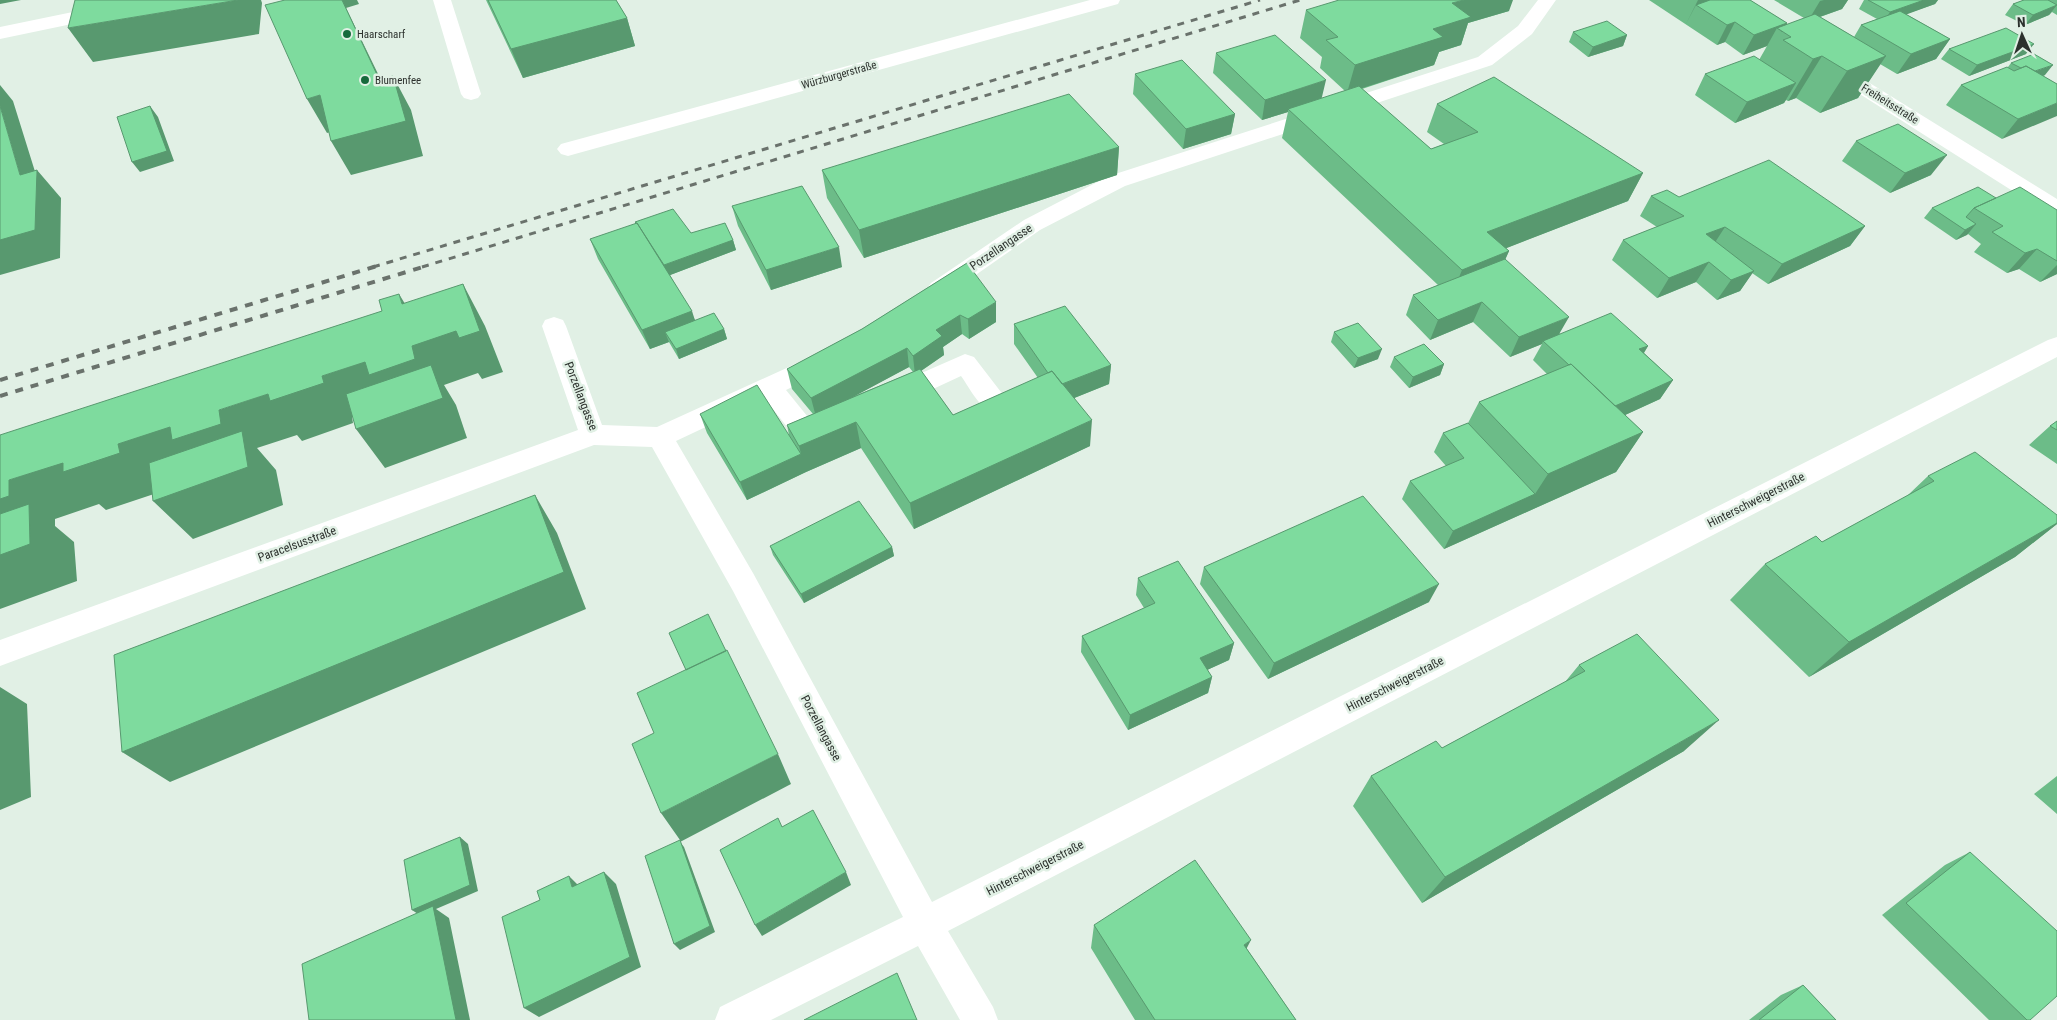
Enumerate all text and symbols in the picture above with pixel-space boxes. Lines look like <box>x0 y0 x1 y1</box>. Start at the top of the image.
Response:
north arrow <box>1997 10 2047 60</box>
text: N <box>2017 14 2026 30</box>
marker: Haarscharf <box>341 28 353 40</box>
place label: Haarscharf <box>357 28 406 41</box>
street label: Würzburgerstraße <box>800 58 878 92</box>
marker: Blumenfee <box>359 74 371 86</box>
place label: Blumenfee <box>375 74 421 87</box>
street label: Freiheitsstraße <box>1859 81 1921 127</box>
street label: Porzellangasse <box>967 221 1035 273</box>
street label: Porzellangasse <box>561 360 601 433</box>
street label: Hinterschweigerstraße <box>1705 469 1807 531</box>
street label: Paracelsusstraße <box>256 523 338 565</box>
street label: Hinterschweigerstraße <box>1344 653 1446 715</box>
street label: Porzellangasse <box>798 693 844 764</box>
street label: Hinterschweigerstraße <box>984 837 1086 899</box>

